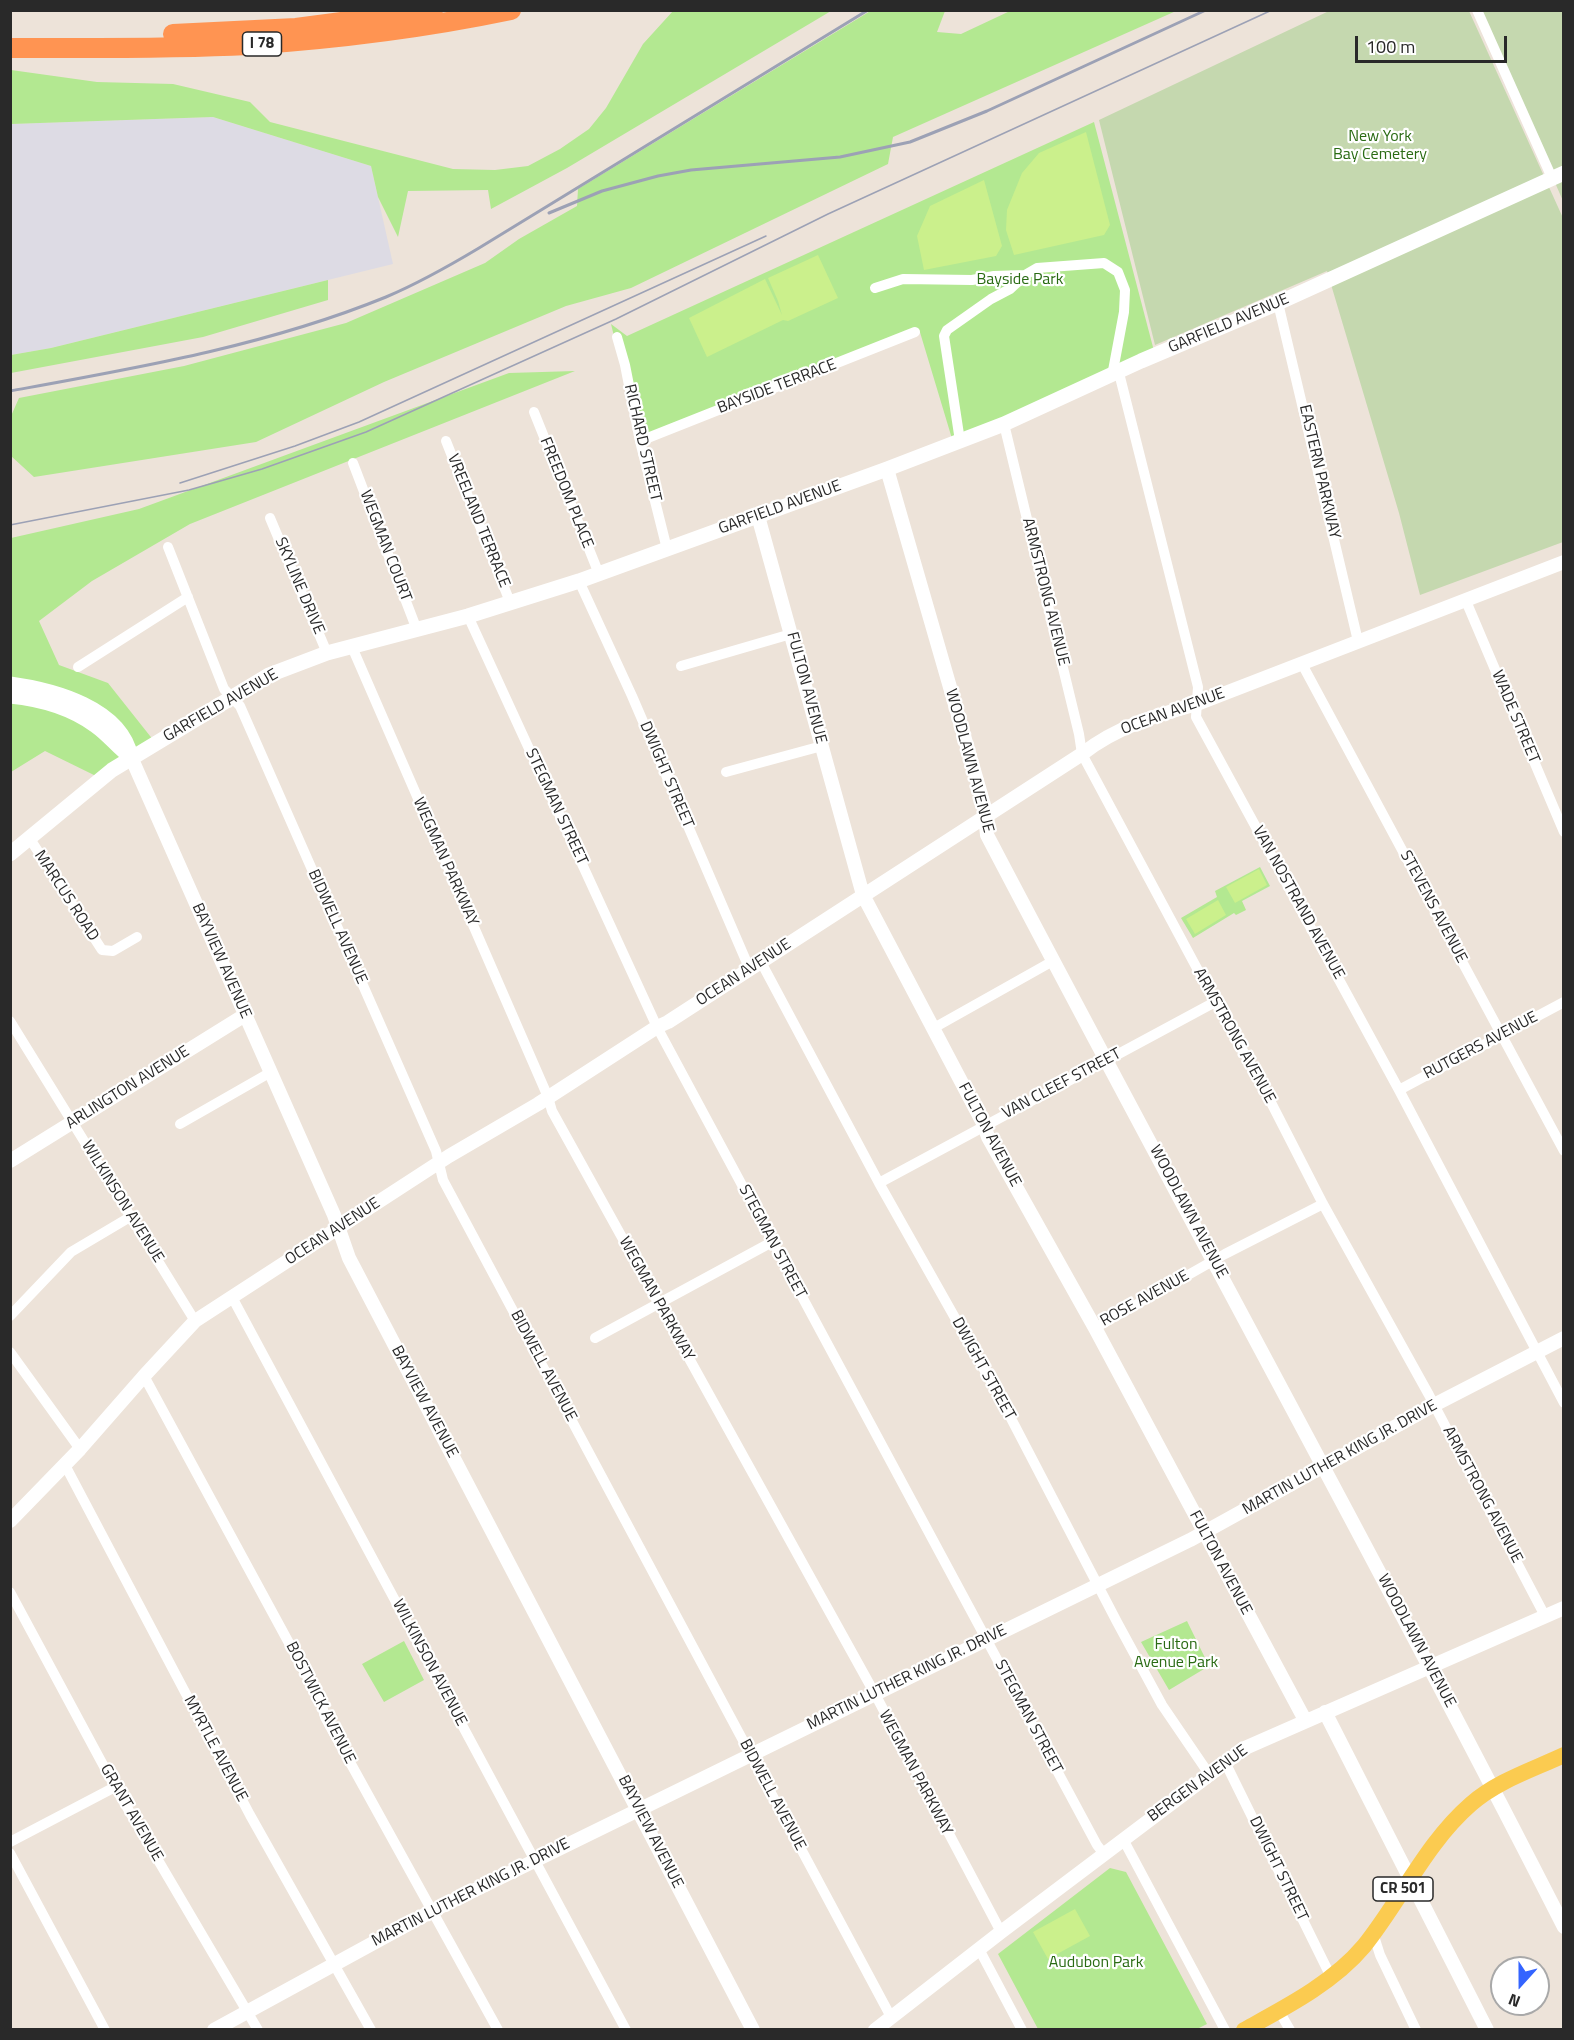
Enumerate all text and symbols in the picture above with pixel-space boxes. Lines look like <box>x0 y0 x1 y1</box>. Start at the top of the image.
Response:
scale bar <box>1358 24 1510 62</box>
road number: I 78 <box>242 32 282 56</box>
text: 100 m <box>1366 33 1415 60</box>
park label: New York Bay Cemetery <box>1333 127 1427 165</box>
park label: Bayside Park <box>976 270 1064 290</box>
street label: GARFIELD AVENUE <box>1166 290 1292 358</box>
street label: BAYSIDE TERRACE <box>715 355 839 419</box>
street label: RICHARD STREET <box>619 383 665 503</box>
street label: EASTERN PARKWAY <box>1294 403 1344 541</box>
street label: FREEDOM PLACE <box>535 435 597 551</box>
street label: VREELAND TERRACE <box>442 451 514 591</box>
street label: GARFIELD AVENUE <box>716 477 844 539</box>
street label: WEGMAN COURT <box>355 488 415 604</box>
street label: ARMSTRONG AVENUE <box>1017 516 1073 668</box>
street label: SKYLINE DRIVE <box>270 535 328 637</box>
street label: FULTON AVENUE <box>782 630 830 746</box>
street label: GARFIELD AVENUE <box>160 665 282 747</box>
street label: WADE STREET <box>1487 668 1543 766</box>
street label: OCEAN AVENUE <box>1118 684 1228 740</box>
street label: WOODLAWN AVENUE <box>941 687 997 835</box>
street label: DWIGHT STREET <box>635 719 697 831</box>
street label: STEGMAN STREET <box>521 746 591 868</box>
street label: WEGMAN PARKWAY <box>408 795 482 929</box>
street label: VAN NOSTRAND AVENUE <box>1248 823 1348 983</box>
street label: MARCUS ROAD <box>30 847 102 945</box>
street label: STEVENS AVENUE <box>1395 848 1471 966</box>
street label: BIDWELL AVENUE <box>303 867 371 987</box>
street label: BAYVIEW AVENUE <box>187 900 255 1022</box>
street label: OCEAN AVENUE <box>693 935 795 1011</box>
street label: ARMSTRONG AVENUE <box>1189 965 1279 1107</box>
street label: RUTGERS AVENUE <box>1421 1008 1541 1084</box>
street label: ARLINGTON AVENUE <box>63 1042 193 1134</box>
street label: VAN CLEEF STREET <box>999 1045 1125 1123</box>
street label: FULTON AVENUE <box>954 1080 1024 1190</box>
street label: WILKINSON AVENUE <box>77 1137 167 1267</box>
street label: WOODLAWN AVENUE <box>1145 1142 1231 1282</box>
street label: STEGMAN STREET <box>734 1182 810 1302</box>
street label: OCEAN AVENUE <box>282 1194 384 1270</box>
street label: WEGMAN PARKWAY <box>614 1234 698 1364</box>
street label: ROSE AVENUE <box>1097 1267 1193 1331</box>
street label: BIDWELL AVENUE <box>506 1307 580 1425</box>
street label: DWIGHT STREET <box>947 1314 1019 1424</box>
street label: BAYVIEW AVENUE <box>386 1343 462 1461</box>
street label: MARTIN LUTHER KING JR. DRIVE <box>1239 1396 1441 1520</box>
street label: ARMSTRONG AVENUE <box>1438 1424 1526 1566</box>
street label: FULTON AVENUE <box>1185 1508 1255 1618</box>
street label: WOODLAWN AVENUE <box>1373 1571 1459 1711</box>
street label: WILKINSON AVENUE <box>388 1597 470 1729</box>
street label: MARTIN LUTHER KING JR. DRIVE <box>804 1621 1010 1735</box>
park label: Fulton Avenue Park <box>1134 1635 1218 1673</box>
street label: BOSTWICK AVENUE <box>281 1639 359 1767</box>
street label: STEGMAN STREET <box>990 1657 1066 1777</box>
street label: MYRTLE AVENUE <box>179 1693 251 1805</box>
street label: WEGMAN PARKWAY <box>874 1707 956 1839</box>
street label: BIDWELL AVENUE <box>735 1736 809 1854</box>
street label: BERGEN AVENUE <box>1144 1741 1252 1827</box>
street label: GRANT AVENUE <box>95 1761 167 1865</box>
street label: BAYVIEW AVENUE <box>613 1772 687 1892</box>
street label: DWIGHT STREET <box>1244 1814 1312 1924</box>
street label: MARTIN LUTHER KING JR. DRIVE <box>369 1835 573 1951</box>
road number: CR 501 <box>1373 1877 1433 1901</box>
park label: Audubon Park <box>1049 1953 1143 1973</box>
north arrow <box>1490 1956 1550 2016</box>
text: N <box>1505 1988 1524 2014</box>

